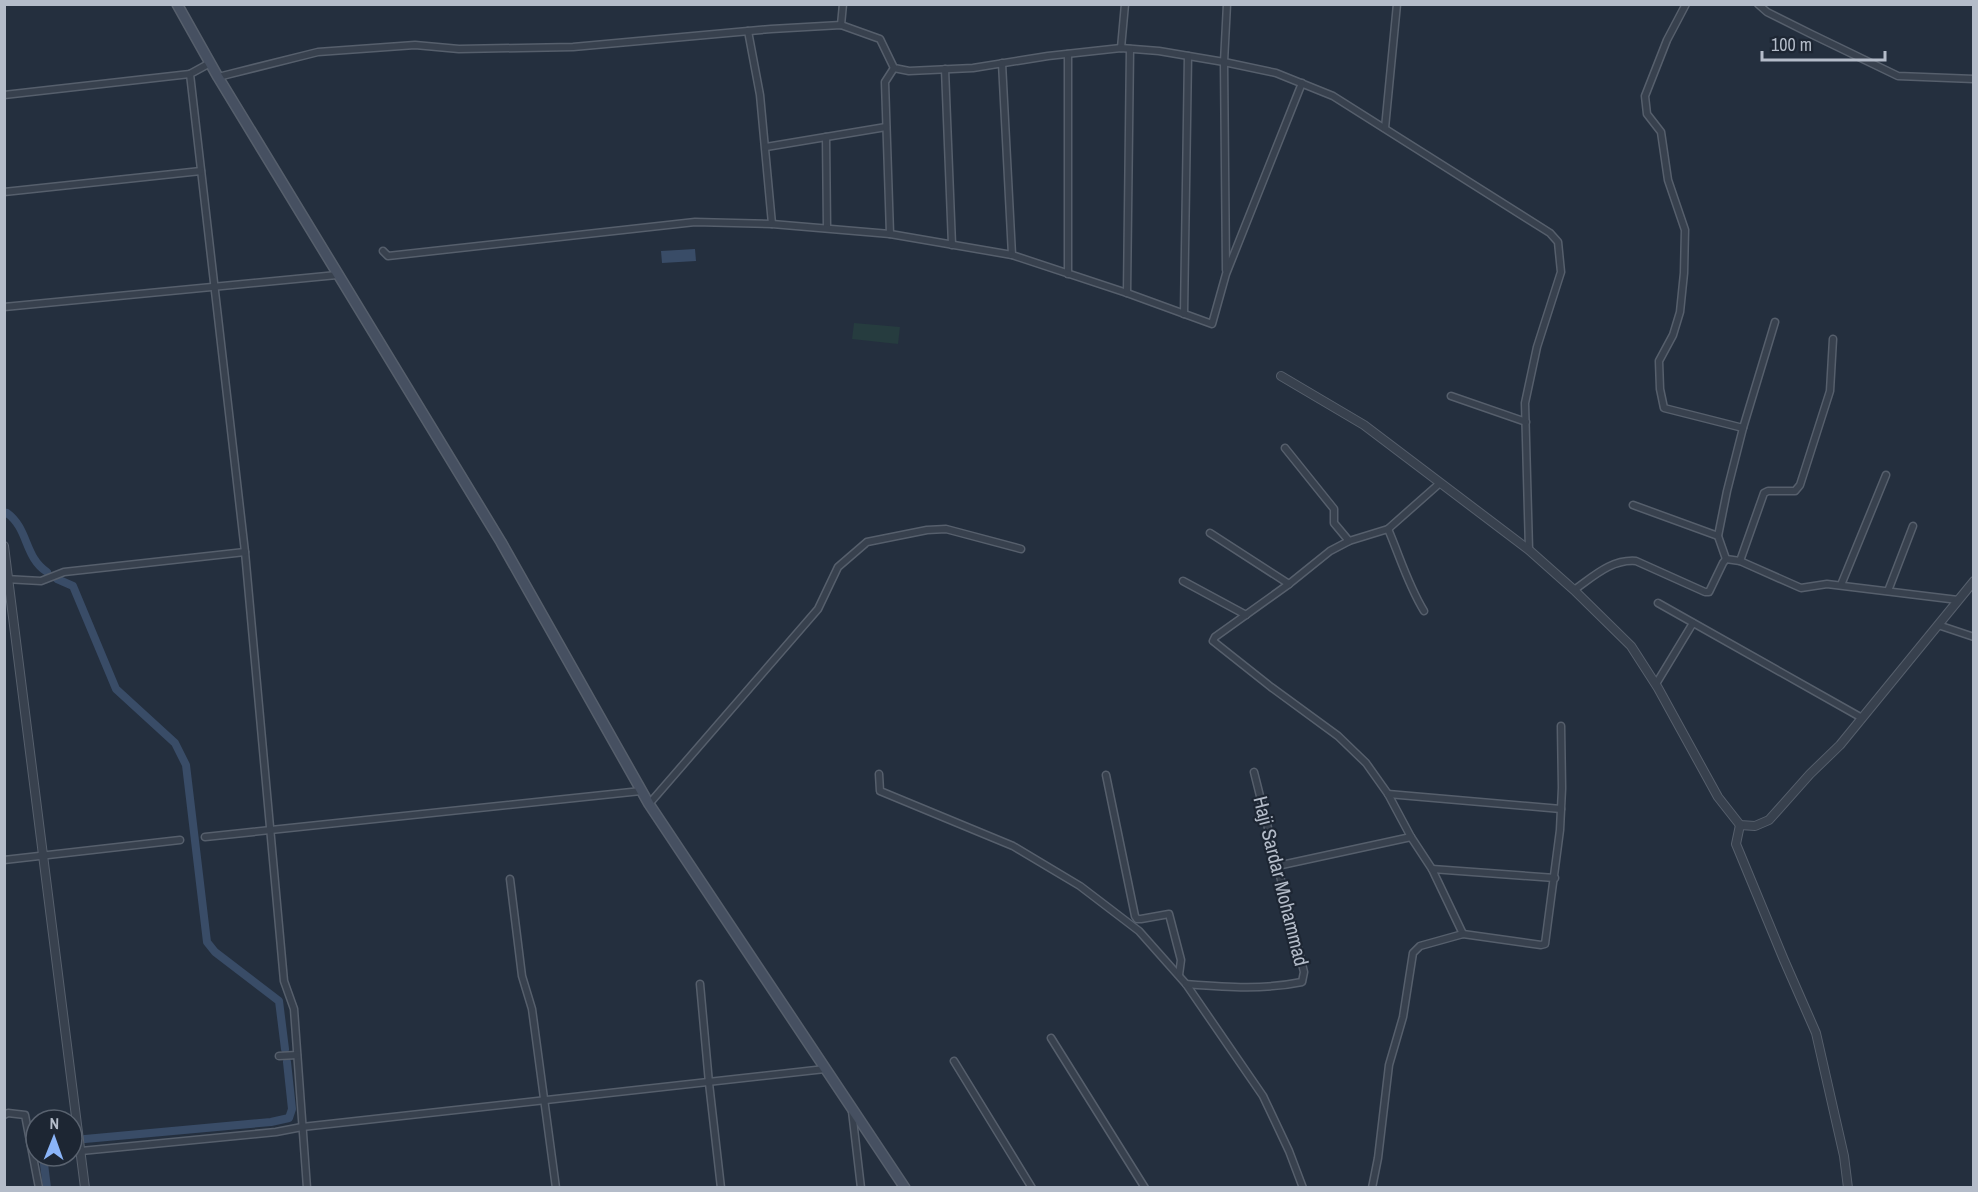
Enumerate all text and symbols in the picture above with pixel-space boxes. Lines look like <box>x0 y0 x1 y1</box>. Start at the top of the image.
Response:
scale bar <box>1762 24 1885 62</box>
text: 100 m <box>1771 32 1812 57</box>
street label: Haji Sardar Mohammad <box>1247 793 1316 969</box>
north arrow <box>24 1108 84 1168</box>
text: N <box>49 1112 59 1134</box>

